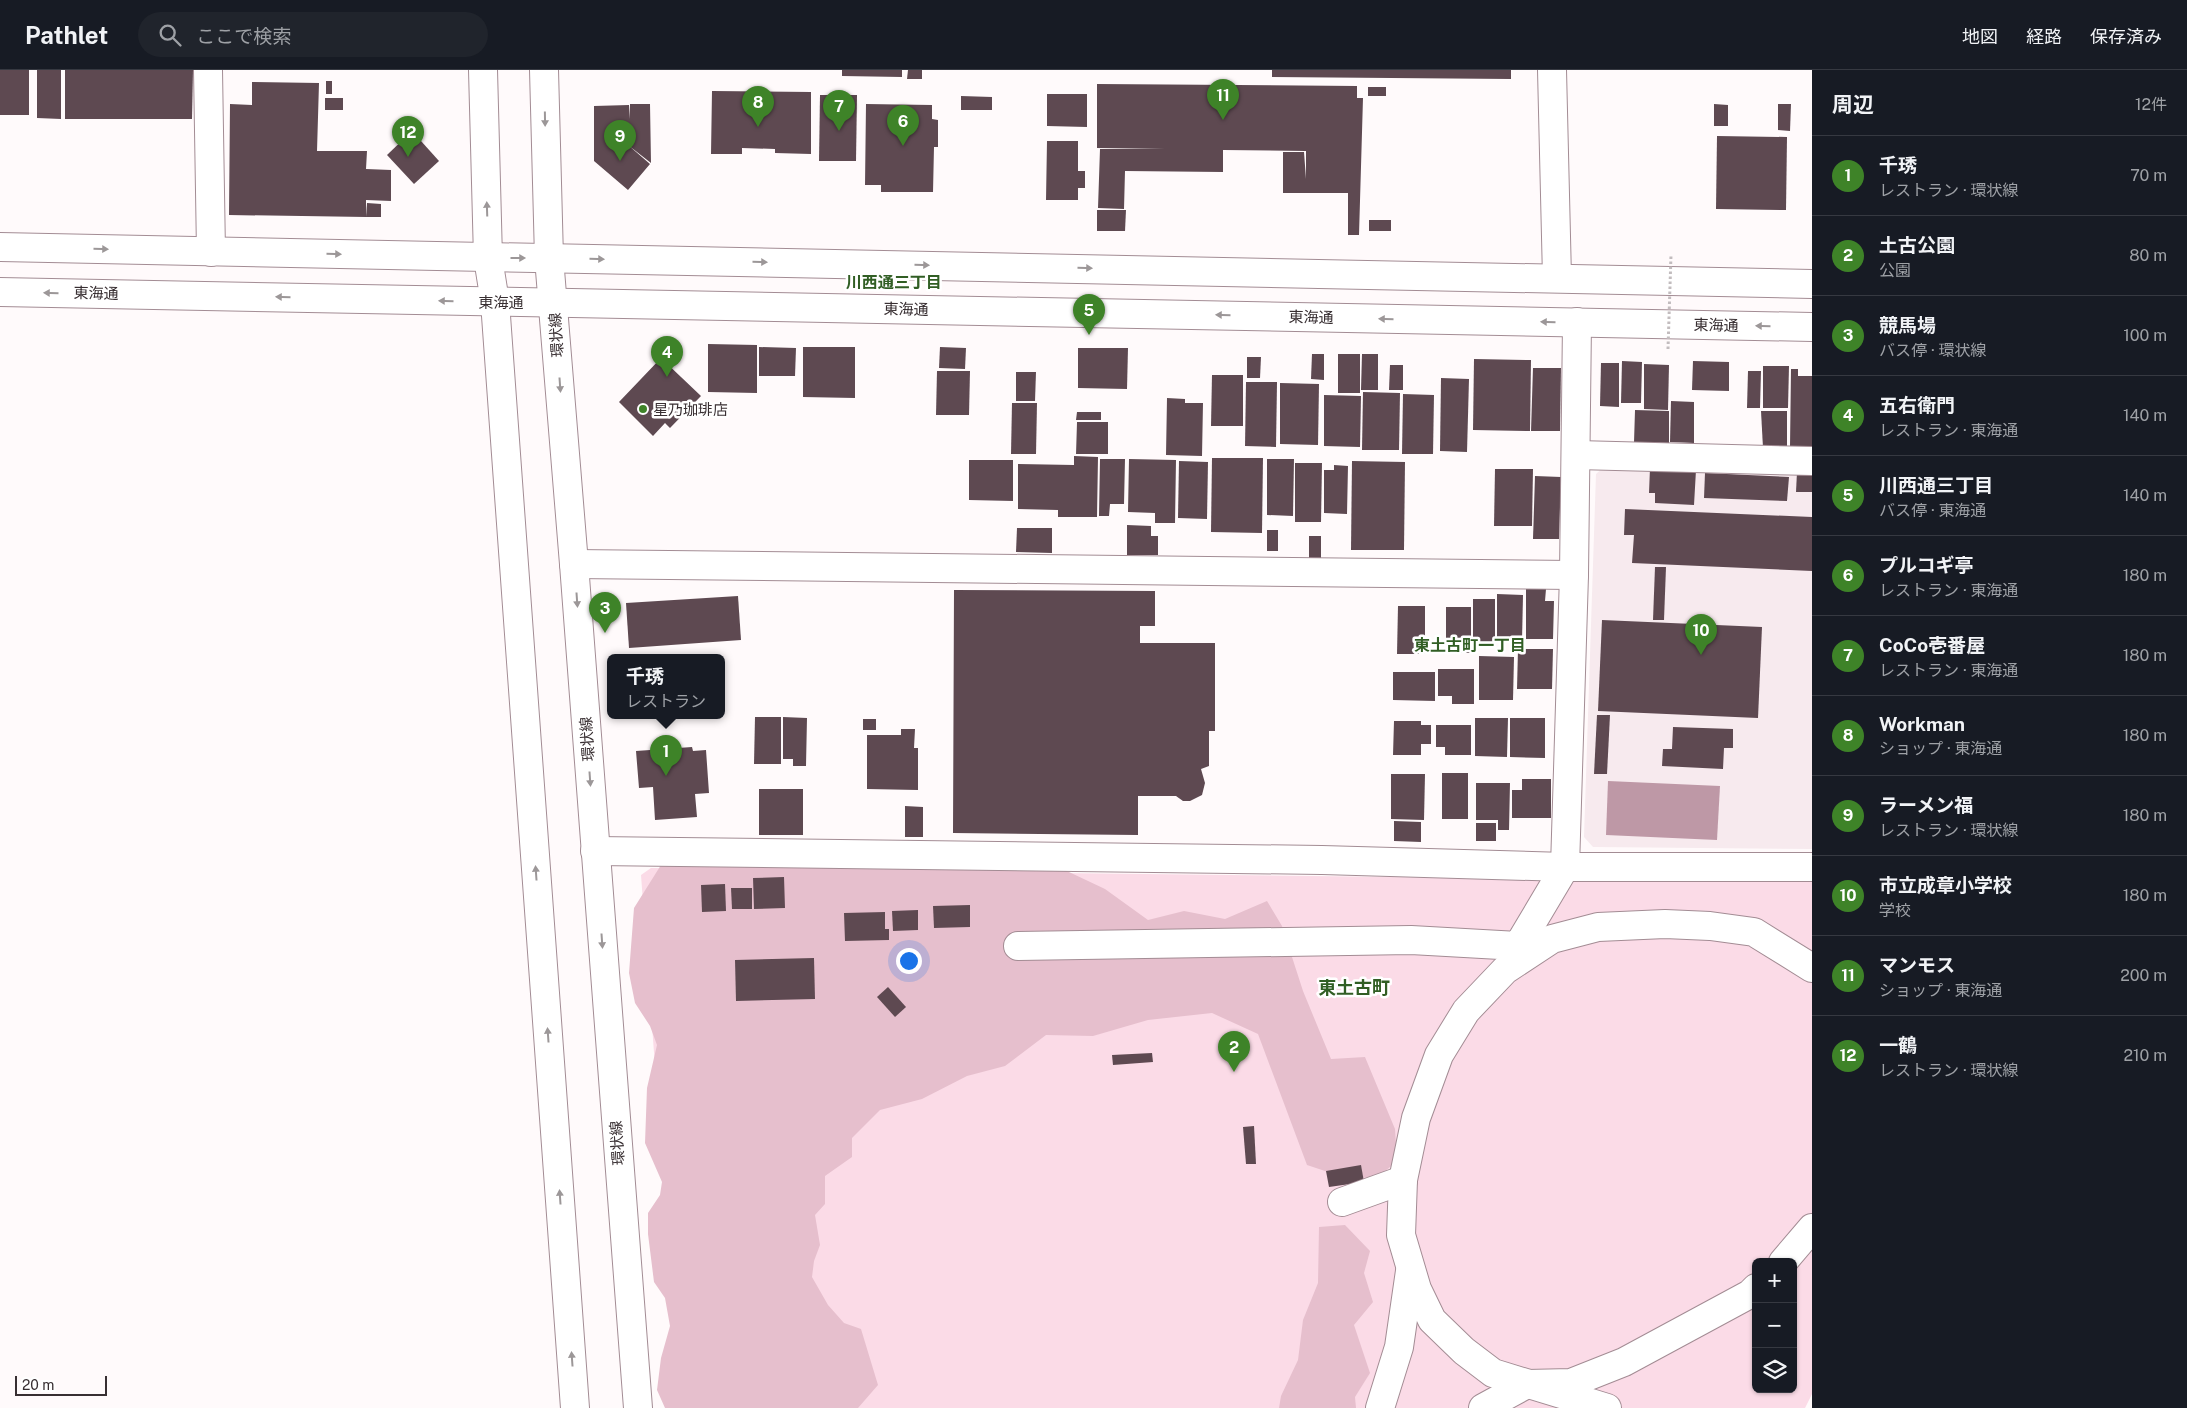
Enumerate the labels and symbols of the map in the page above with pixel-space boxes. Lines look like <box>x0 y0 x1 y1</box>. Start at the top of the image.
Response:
pin: 11 <box>1207 79 1239 120</box>
pin: 8 <box>742 86 774 127</box>
pin: 7 <box>823 90 855 131</box>
pin: 6 <box>887 105 919 146</box>
one-way arrow <box>542 111 550 127</box>
pin: 12 <box>392 116 424 157</box>
pin: 9 <box>604 120 636 161</box>
one-way arrow <box>482 201 490 217</box>
one-way arrow <box>93 246 109 254</box>
one-way arrow <box>326 251 342 259</box>
one-way arrow <box>511 254 527 262</box>
one-way arrow <box>590 255 606 263</box>
one-way arrow <box>752 258 768 266</box>
one-way arrow <box>915 261 931 269</box>
one-way arrow <box>1077 265 1093 273</box>
district label: 川西通三丁目 <box>846 273 942 292</box>
street label: 東海通 <box>73 284 119 302</box>
one-way arrow <box>43 288 59 296</box>
one-way arrow <box>275 293 291 301</box>
street label: 東海通 <box>478 294 524 311</box>
pin: 5 <box>1073 294 1105 335</box>
one-way arrow <box>438 297 454 305</box>
street label: 東海通 <box>883 300 929 318</box>
street label: 東海通 <box>1288 308 1334 326</box>
one-way arrow <box>1215 311 1231 319</box>
street label: 環状線 <box>546 312 566 358</box>
one-way arrow <box>1378 314 1394 322</box>
street label: 東海通 <box>1693 316 1739 334</box>
one-way arrow <box>1540 318 1556 326</box>
one-way arrow <box>1755 322 1771 330</box>
pin: 4 <box>651 336 683 377</box>
one-way arrow <box>557 378 565 394</box>
place label: 星乃珈琲店 <box>653 401 728 418</box>
marker: 星乃珈琲店 <box>637 403 649 415</box>
one-way arrow <box>573 592 581 608</box>
pin: 3 <box>589 592 621 633</box>
pin: 10 <box>1685 614 1717 655</box>
district label: 東土古町一丁目 <box>1414 636 1526 655</box>
street label: 環状線 <box>577 716 597 762</box>
pin: 1 <box>650 735 682 776</box>
one-way arrow <box>586 772 594 788</box>
one-way arrow <box>532 865 540 881</box>
one-way arrow <box>598 934 606 950</box>
your location <box>896 948 922 974</box>
district label: 東土古町 <box>1318 977 1390 998</box>
one-way arrow <box>544 1027 552 1043</box>
pin: 2 <box>1218 1031 1250 1072</box>
street label: 環状線 <box>607 1120 627 1166</box>
one-way arrow <box>556 1189 564 1205</box>
one-way arrow <box>567 1351 575 1367</box>
scale bar <box>15 1373 108 1396</box>

